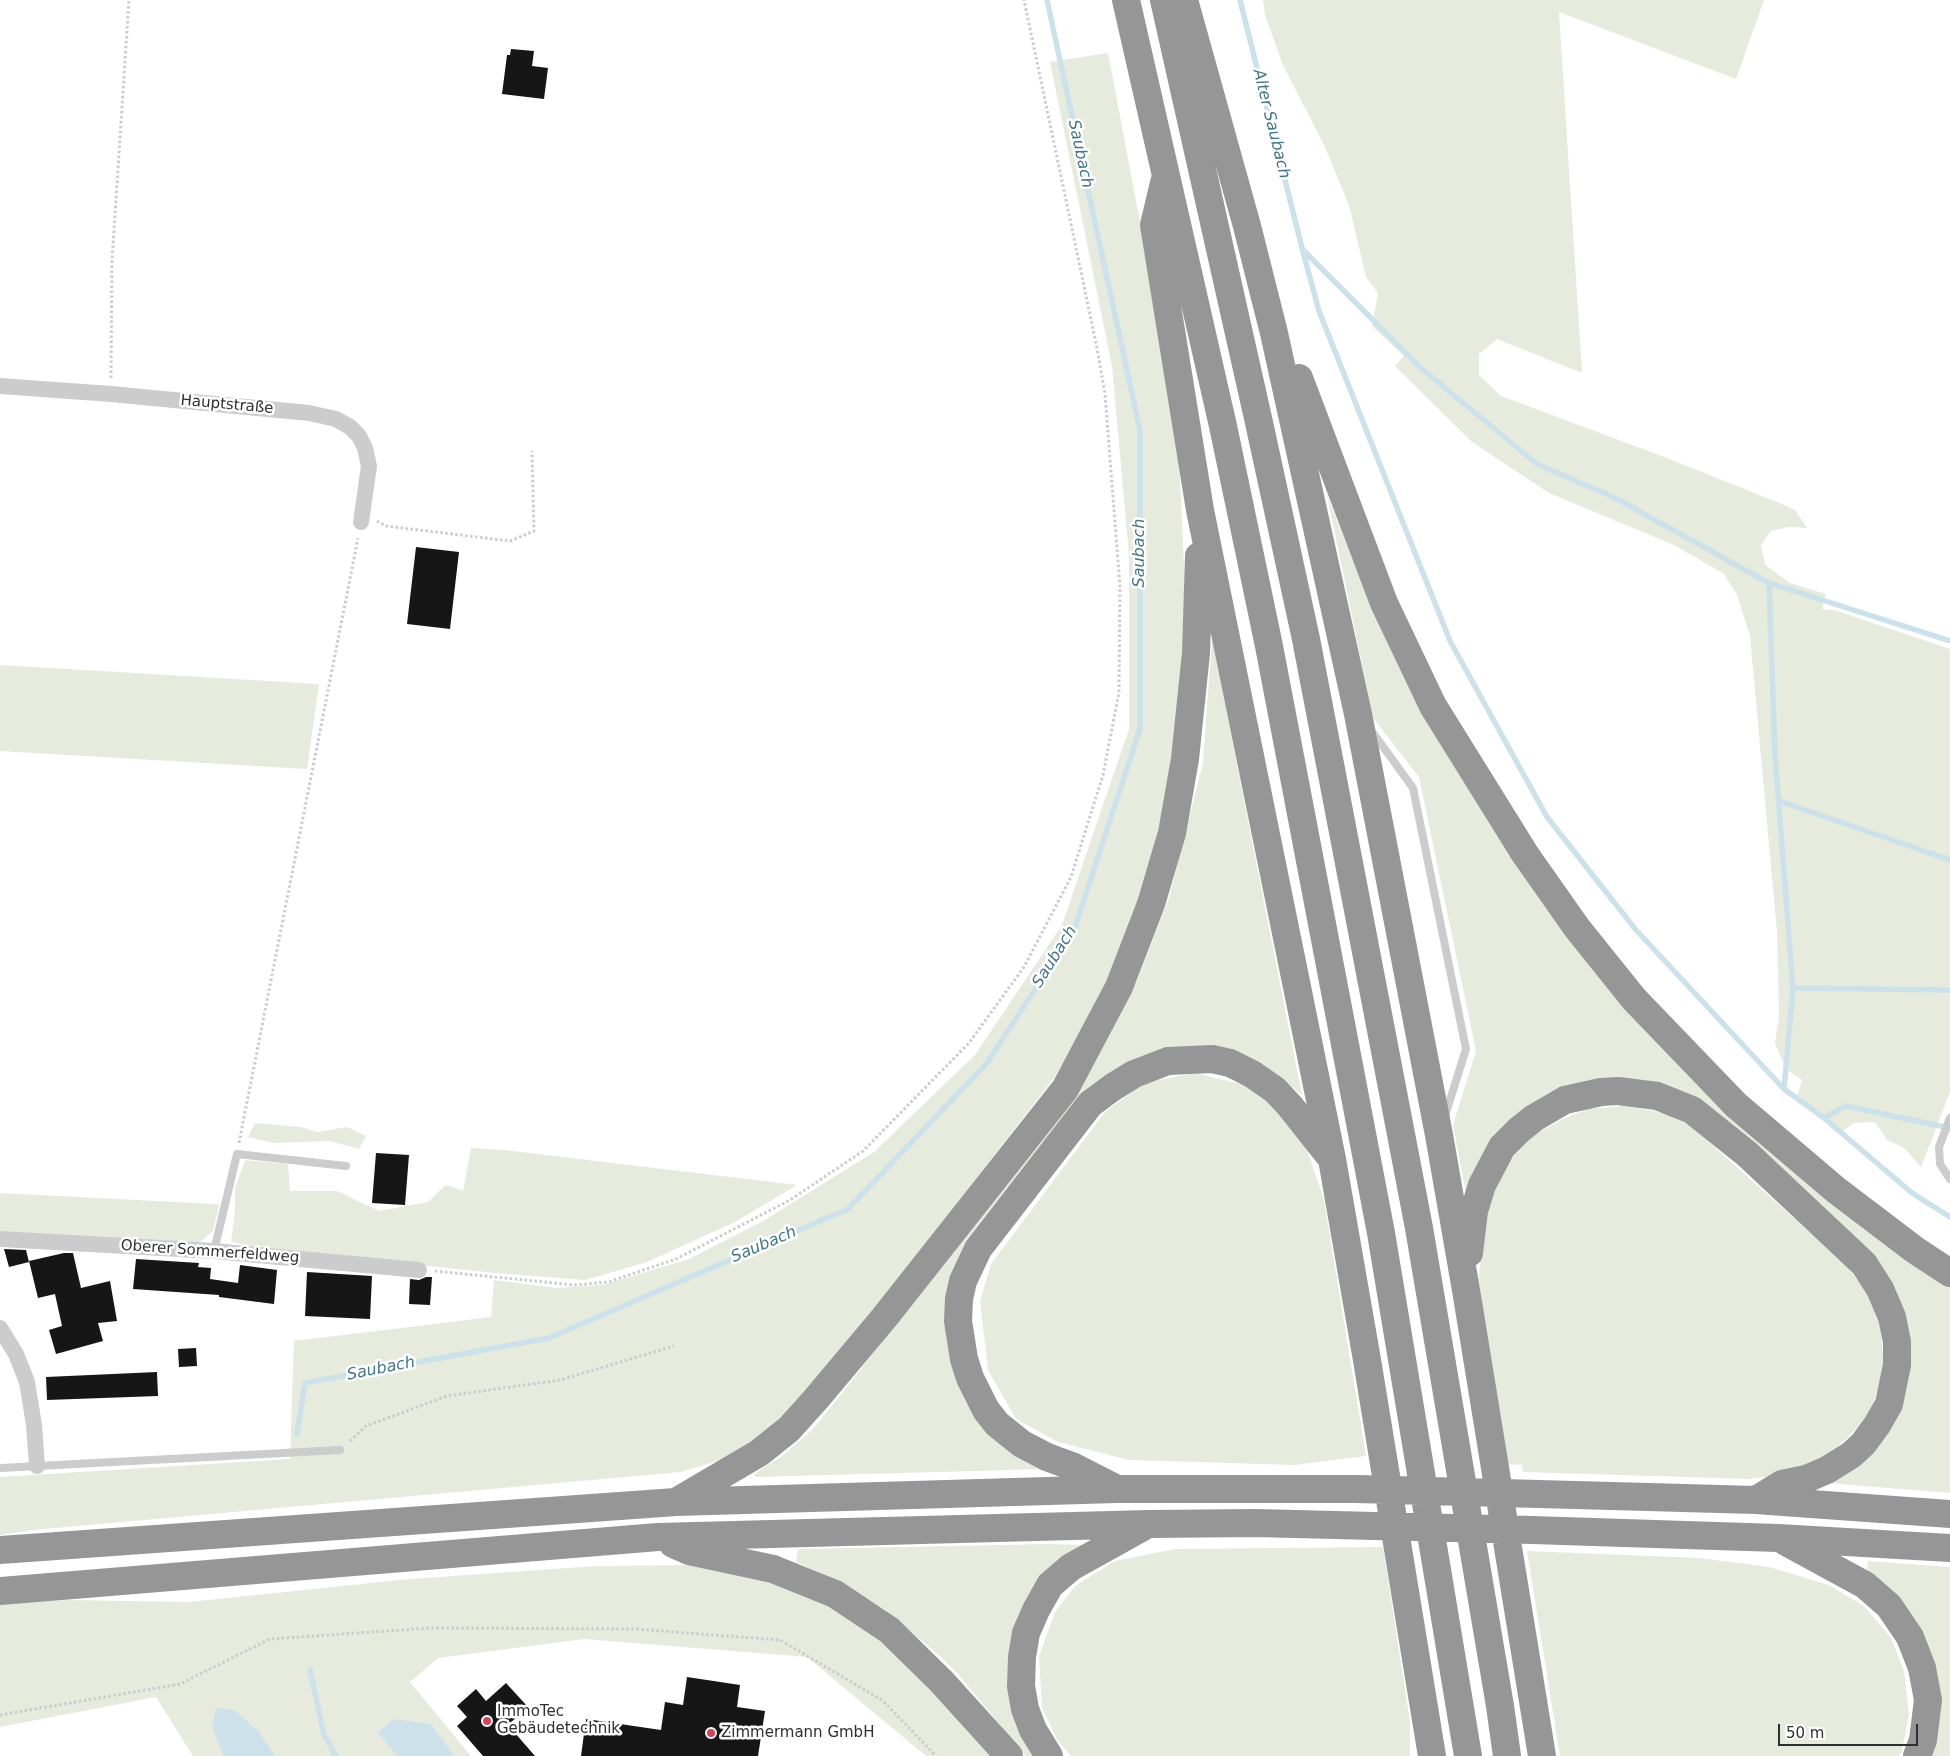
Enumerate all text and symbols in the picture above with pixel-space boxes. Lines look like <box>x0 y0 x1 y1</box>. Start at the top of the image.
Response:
water label: Alter Saubach <box>1248 67 1294 181</box>
water label: Saubach <box>1063 118 1097 190</box>
street label: Hauptstraße <box>180 392 274 418</box>
water label: Saubach <box>1130 518 1150 588</box>
water label: Saubach <box>1029 923 1081 991</box>
water label: Saubach <box>728 1223 800 1267</box>
street label: Oberer Sommerfeldweg <box>120 1237 300 1267</box>
water label: Saubach <box>345 1353 417 1385</box>
place label: ImmoTec Gebäudetechnik <box>497 1703 620 1738</box>
scale bar <box>1780 1714 1920 1746</box>
marker: ImmoTec Gebäudetechnik <box>481 1715 493 1727</box>
place label: Zimmermann GmbH <box>721 1724 874 1742</box>
text: 50 m <box>1786 1724 1824 1742</box>
marker: Zimmermann GmbH <box>705 1727 717 1739</box>

